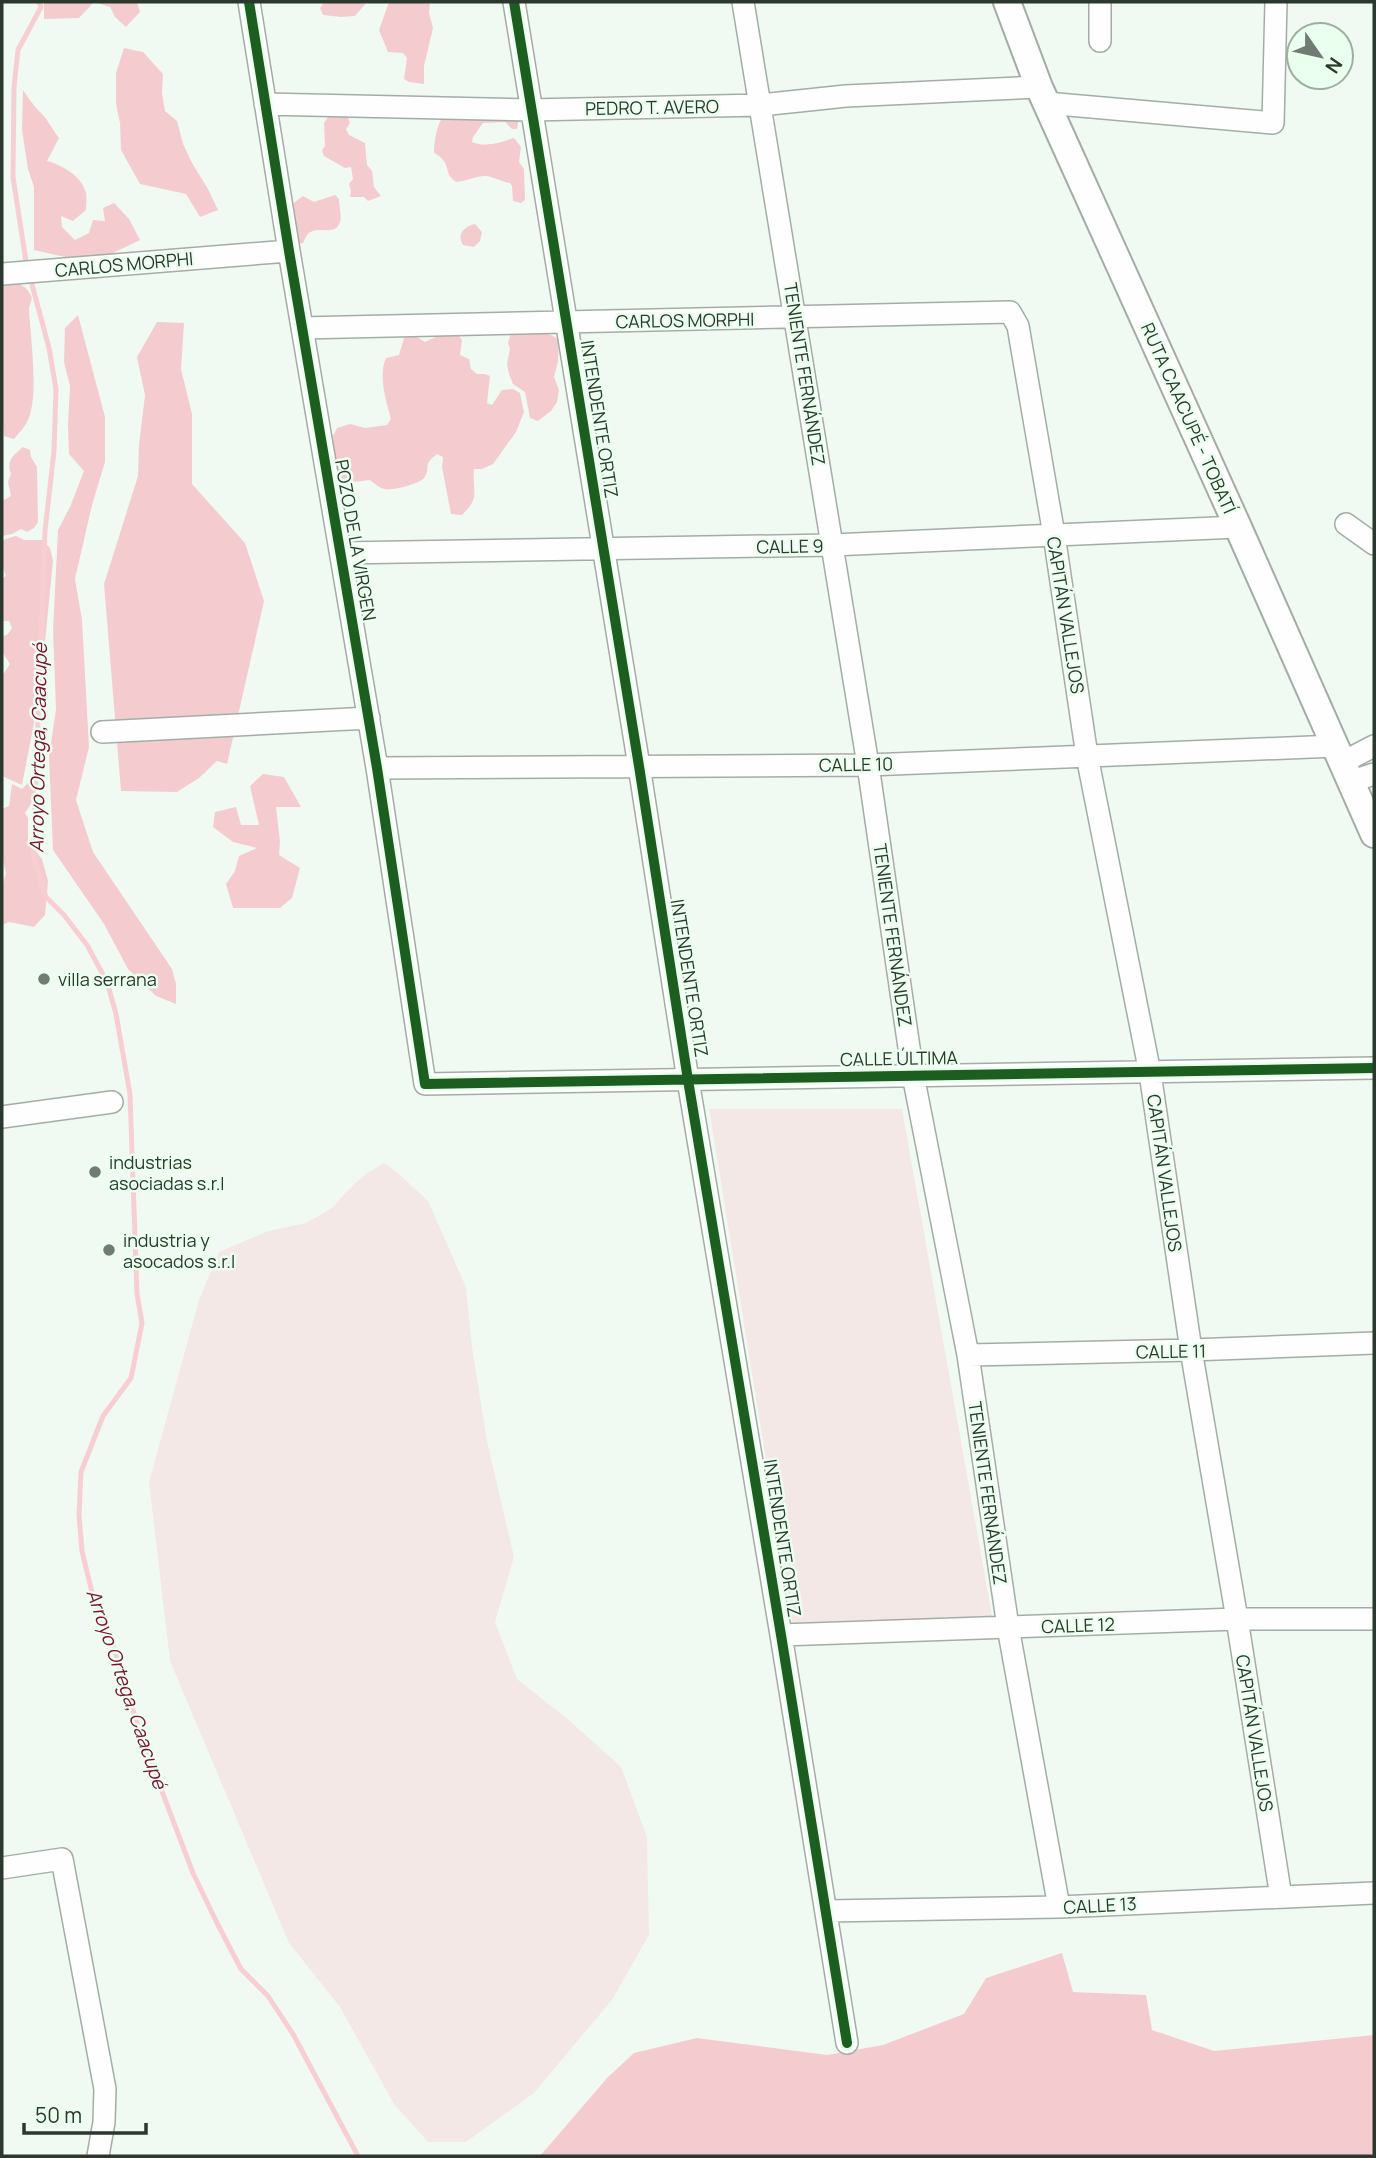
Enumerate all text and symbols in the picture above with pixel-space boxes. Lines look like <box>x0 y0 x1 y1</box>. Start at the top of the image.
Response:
north arrow <box>1285 21 1355 91</box>
text: N <box>1319 53 1349 78</box>
street label: PEDRO T. AVERO <box>585 94 719 120</box>
street label: CARLOS MORPHI <box>54 246 194 282</box>
street label: TENIENTE FERNÁNDEZ <box>779 281 831 467</box>
street label: CARLOS MORPHI <box>615 307 755 333</box>
street label: RUTA CAACUPÉ - TOBATÍ <box>1136 319 1242 517</box>
street label: INTENDENTE ORTIZ <box>576 338 624 500</box>
street label: POZO DE LA VIRGEN <box>330 457 382 623</box>
street label: CALLE 9 <box>756 533 824 559</box>
street label: CAPITÁN VALLEJOS <box>1042 535 1090 695</box>
water label: Arroyo Ortega, Caacupé <box>23 641 53 853</box>
street label: CALLE 10 <box>819 751 893 777</box>
street label: TENIENTE FERNÁNDEZ <box>868 842 918 1028</box>
street label: INTENDENTE ORTIZ <box>666 897 714 1059</box>
place label: villa serrana <box>58 967 157 991</box>
marker: villa serrana <box>36 971 52 987</box>
street label: CALLE ÚLTIMA <box>840 1045 959 1071</box>
street label: CAPITÁN VALLEJOS <box>1142 1093 1188 1253</box>
place label: industrias asociadas s.r.l <box>109 1150 225 1195</box>
marker: industrias asociadas s.r.l <box>87 1164 103 1180</box>
place label: industria y asocados s.r.l <box>123 1228 235 1273</box>
marker: industria y asocados s.r.l <box>101 1242 117 1258</box>
street label: CALLE 11 <box>1136 1338 1206 1364</box>
street label: TENIENTE FERNÁNDEZ <box>963 1400 1013 1586</box>
street label: INTENDENTE ORTIZ <box>759 1457 807 1619</box>
water label: Arroyo Ortega, Caacupé <box>81 1586 174 1794</box>
street label: CALLE 12 <box>1041 1612 1115 1638</box>
street label: CAPITÁN VALLEJOS <box>1231 1653 1279 1813</box>
street label: CALLE 13 <box>1063 1891 1137 1919</box>
scale bar <box>24 2092 147 2136</box>
text: 50 m <box>35 2101 82 2129</box>

